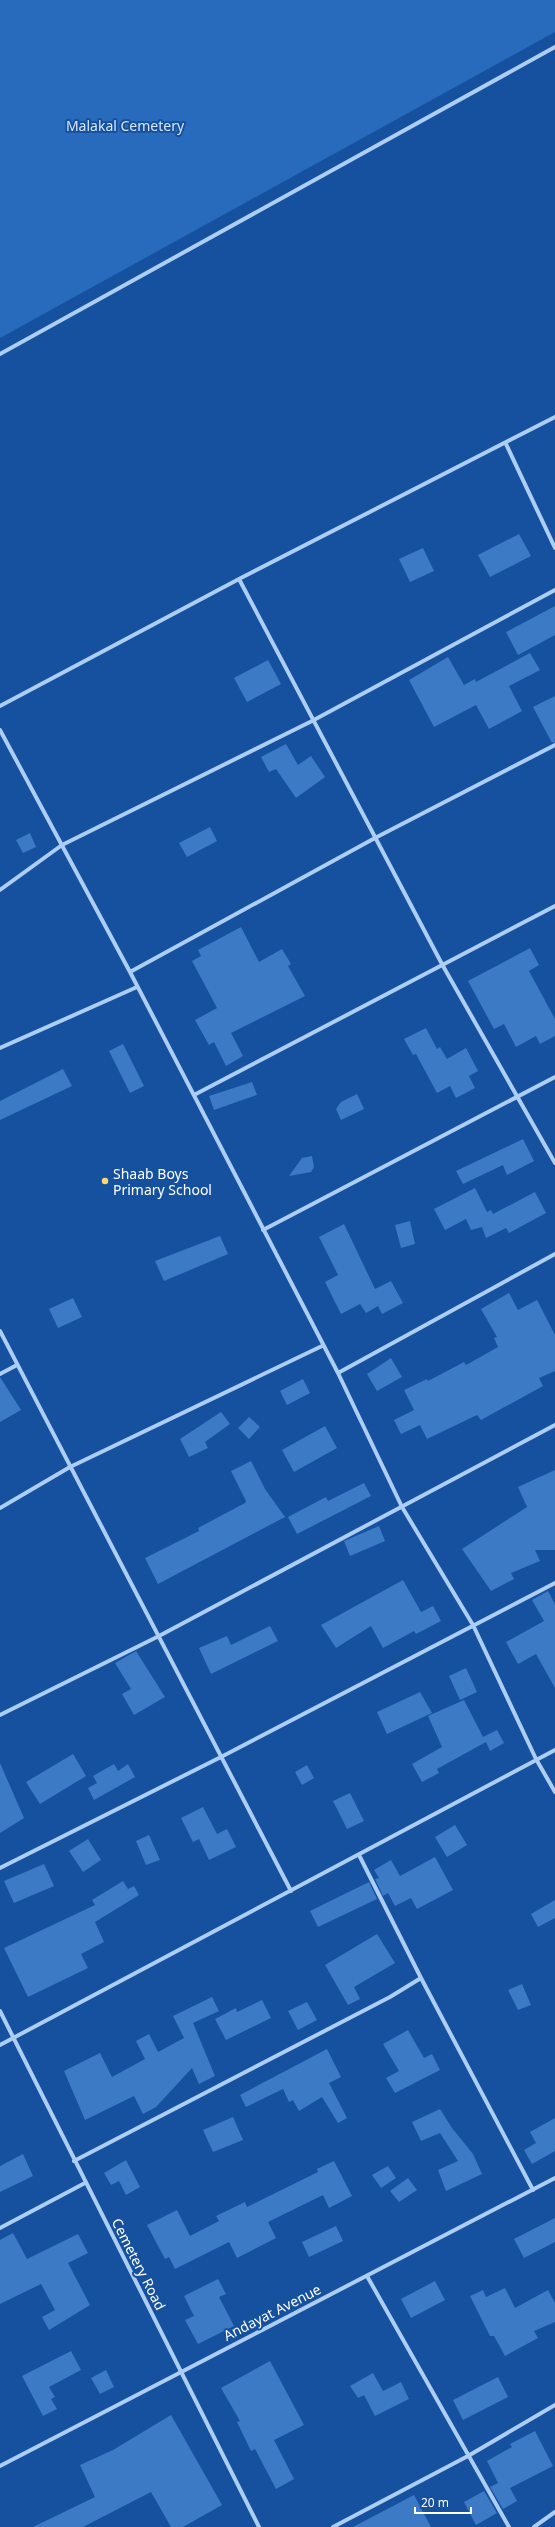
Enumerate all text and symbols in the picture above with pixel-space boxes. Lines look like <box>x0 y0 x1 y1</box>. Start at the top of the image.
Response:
park label: Malakal Cemetery <box>66 116 185 135</box>
place label: Shaab Boys Primary School <box>113 1164 212 1199</box>
marker: Shaab Boys Primary School <box>100 1176 110 1186</box>
street label: Cemetery Road <box>108 2215 170 2313</box>
street label: Andayat Avenue <box>220 2279 324 2345</box>
scale bar <box>415 2489 471 2515</box>
text: 20 m <box>421 2494 449 2511</box>

